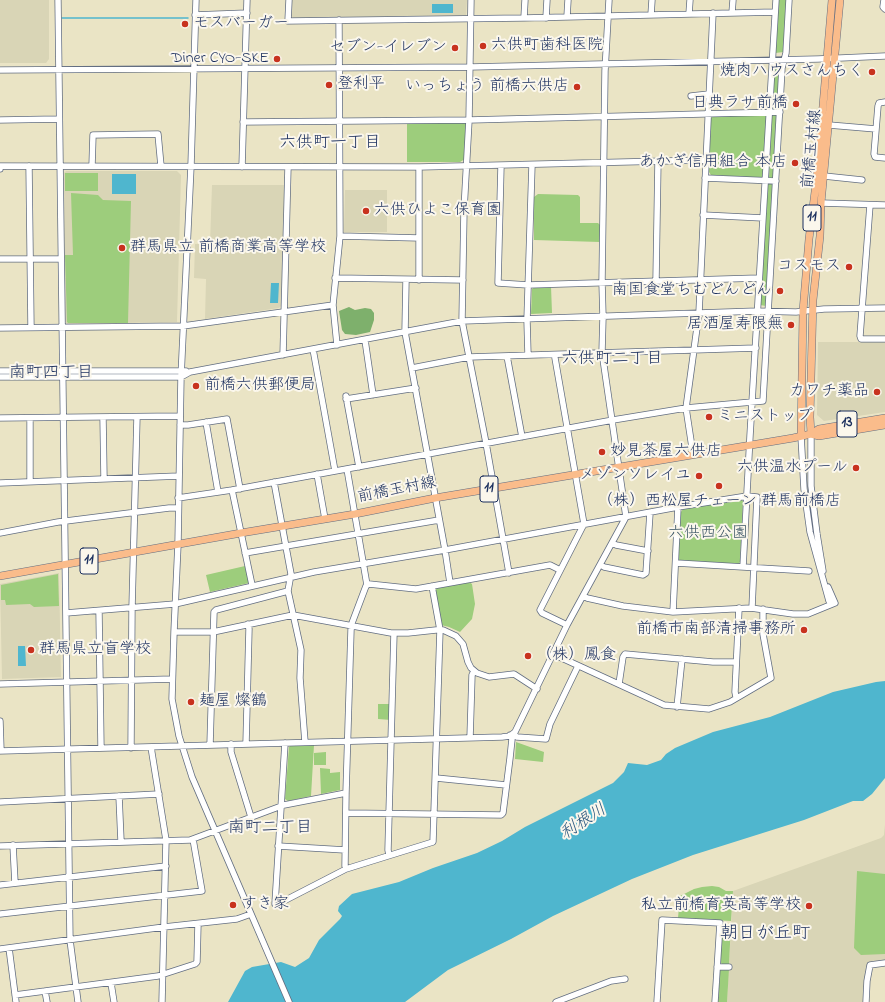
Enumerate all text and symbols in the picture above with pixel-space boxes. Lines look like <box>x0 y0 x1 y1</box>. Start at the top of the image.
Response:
place label: モスバーガー <box>193 14 289 34</box>
marker: モスバーガー <box>180 19 190 29</box>
place label: 六供町歯科医院 <box>491 36 603 56</box>
place label: セブン-イレブン <box>329 38 447 58</box>
marker: 六供町歯科医院 <box>478 41 488 51</box>
marker: セブン-イレブン <box>450 43 460 53</box>
place label: Diner CYO-SKE <box>171 49 269 69</box>
marker: Diner CYO-SKE <box>272 54 282 64</box>
place label: 焼肉ハウスさんちく <box>720 62 864 82</box>
marker: 焼肉ハウスさんちく <box>867 67 877 77</box>
place label: 登利平 <box>337 75 385 95</box>
place label: いっちょう 前橋六供店 <box>405 77 569 97</box>
marker: 登利平 <box>324 80 334 90</box>
marker: いっちょう 前橋六供店 <box>572 82 582 92</box>
place label: 日典ラサ前橋 <box>692 94 788 114</box>
marker: 日典ラサ前橋 <box>791 99 801 109</box>
street label: 前橋玉村線 <box>799 108 827 190</box>
district label: 六供町一丁目 <box>279 134 381 154</box>
place label: あかぎ信用組合 本店 <box>639 153 787 173</box>
marker: あかぎ信用組合 本店 <box>790 158 800 168</box>
place label: 六供ひよこ保育園 <box>374 201 502 221</box>
road number: 11 <box>803 205 821 231</box>
marker: 六供ひよこ保育園 <box>361 206 371 216</box>
place label: 群馬県立 前橋商業高等学校 <box>130 238 326 258</box>
marker: 群馬県立 前橋商業高等学校 <box>117 243 127 253</box>
place label: コスモス <box>777 257 841 277</box>
marker: コスモス <box>844 262 854 272</box>
place label: 南国食堂ちむどんどん <box>612 281 772 301</box>
marker: 南国食堂ちむどんどん <box>775 286 785 296</box>
place label: 居酒屋寿限無 <box>687 315 783 335</box>
marker: 居酒屋寿限無 <box>786 320 796 330</box>
district label: 六供町二丁目 <box>561 350 663 370</box>
district label: 南町四丁目 <box>9 364 93 384</box>
place label: 前橋六供郵便局 <box>204 376 316 396</box>
marker: 前橋六供郵便局 <box>191 381 201 391</box>
place label: カワチ薬品 <box>789 382 869 402</box>
marker: カワチ薬品 <box>872 387 882 397</box>
place label: ミニストップ <box>717 407 813 427</box>
road number: 13 <box>837 411 857 437</box>
marker: ミニストップ <box>704 412 714 422</box>
place label: 妙見茶屋六供店 <box>610 442 722 462</box>
marker: 妙見茶屋六供店 <box>597 447 607 457</box>
place label: 六供温水プール <box>737 458 848 478</box>
marker: 六供温水プール <box>851 463 861 473</box>
place label: メゾンソレイユ <box>579 466 691 486</box>
marker: メゾンソレイユ <box>694 471 704 481</box>
street label: 前橋玉村線 <box>356 474 438 508</box>
road number: 11 <box>480 476 498 502</box>
marker: （株）西松屋チェーン 群馬前橋店 <box>714 481 724 491</box>
place label: （株）西松屋チェーン 群馬前橋店 <box>597 492 841 512</box>
park label: 六供西公園 <box>668 524 748 544</box>
road number: 11 <box>80 548 98 574</box>
place label: 前橋市南部清掃事務所 <box>636 620 796 640</box>
marker: 前橋市南部清掃事務所 <box>799 625 809 635</box>
place label: 群馬県立盲学校 <box>39 640 151 660</box>
marker: 群馬県立盲学校 <box>26 645 36 655</box>
place label: （株）鳳食 <box>536 646 616 666</box>
marker: （株）鳳食 <box>523 651 533 661</box>
place label: 麺屋 燦鶴 <box>199 692 267 712</box>
marker: 麺屋 燦鶴 <box>186 697 196 707</box>
water label: 利根川 <box>557 801 611 845</box>
district label: 南町二丁目 <box>228 819 312 839</box>
place label: すき家 <box>241 895 289 915</box>
place label: 私立前橋育英高等学校 <box>641 896 801 916</box>
marker: すき家 <box>228 900 238 910</box>
marker: 私立前橋育英高等学校 <box>804 901 814 911</box>
district label: 朝日が丘町 <box>720 924 810 946</box>

